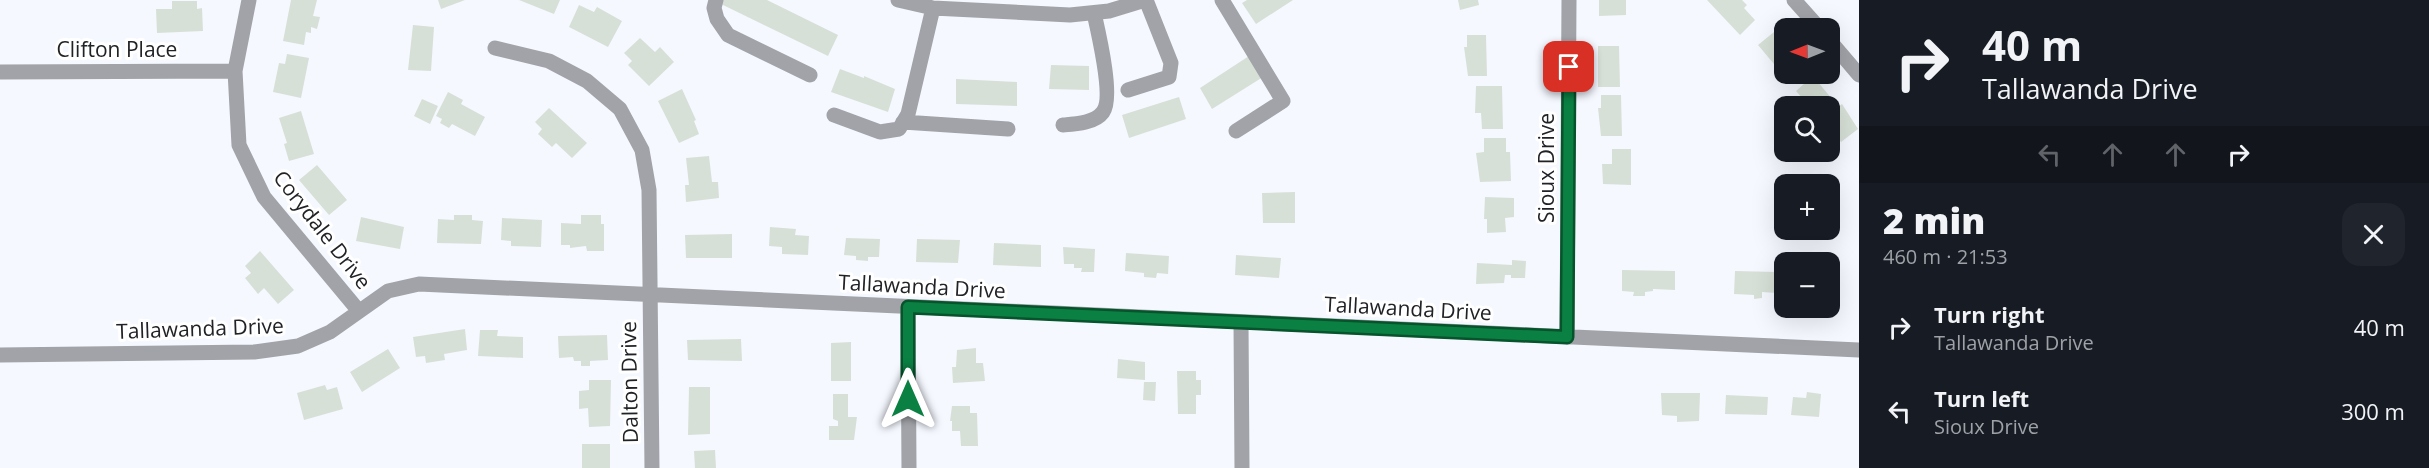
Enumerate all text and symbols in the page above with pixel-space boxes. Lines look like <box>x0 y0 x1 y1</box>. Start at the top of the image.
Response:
text: 40 m <box>1982 16 2082 73</box>
north arrow <box>1774 18 1840 84</box>
map controls <box>1774 18 1840 318</box>
icon: right <box>1883 24 1961 102</box>
street label: Clifton Place <box>57 35 177 63</box>
pin <box>1543 41 1594 92</box>
icon: arrive <box>1552 50 1585 83</box>
text: Tallawanda Drive <box>1982 70 2198 107</box>
button: search <box>1774 96 1840 162</box>
street label: Sioux Drive <box>1532 113 1560 223</box>
icon: left <box>2033 138 2066 171</box>
icon: ahead <box>2096 138 2129 171</box>
icon: ahead <box>2159 138 2192 171</box>
icon: right <box>2222 138 2255 171</box>
street label: Corydale Drive <box>268 164 378 295</box>
button: + <box>1774 174 1840 240</box>
text: 2 min <box>1883 196 1985 245</box>
button: close <box>2342 203 2405 266</box>
text: 460 m · 21:53 <box>1883 243 2008 270</box>
button: − <box>1774 252 1840 318</box>
street label: Tallawanda Drive <box>838 268 1007 304</box>
street label: Tallawanda Drive <box>1324 290 1493 326</box>
text: Turn right <box>1934 299 2045 329</box>
street label: Tallawanda Drive <box>116 311 284 345</box>
icon: right <box>1883 311 1916 344</box>
text: 40 m <box>2354 312 2405 342</box>
street label: Dalton Drive <box>614 321 644 443</box>
text: Tallawanda Drive <box>1934 329 2094 356</box>
position arrow <box>876 367 940 431</box>
text: Turn left <box>1934 383 2029 413</box>
icon: left <box>1883 395 1916 428</box>
text: 300 m <box>2341 396 2405 426</box>
text: Sioux Drive <box>1934 413 2039 440</box>

